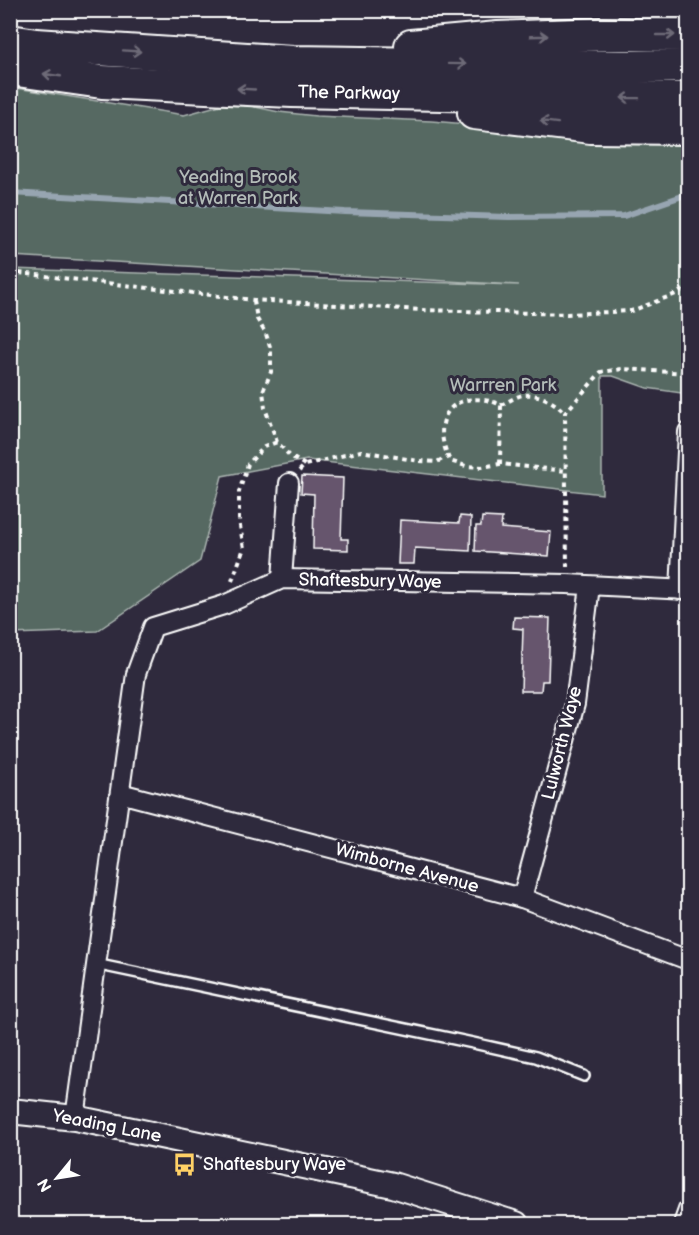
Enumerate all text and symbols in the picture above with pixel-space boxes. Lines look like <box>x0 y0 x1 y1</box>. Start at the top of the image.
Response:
one-way arrow <box>655 29 675 41</box>
one-way arrow <box>529 31 549 42</box>
one-way arrow <box>121 46 141 57</box>
one-way arrow <box>446 58 466 70</box>
one-way arrow <box>42 70 62 81</box>
street label: The Parkway <box>298 82 401 104</box>
one-way arrow <box>237 84 257 95</box>
one-way arrow <box>621 92 641 104</box>
one-way arrow <box>540 116 560 127</box>
park label: Yeading Brook at Warren Park <box>178 167 298 209</box>
park label: Warrren Park <box>450 375 556 396</box>
street label: Shaftesbury Waye <box>298 569 442 593</box>
street label: Lulworth Waye <box>538 684 586 802</box>
street label: Wimborne Avenue <box>333 839 481 897</box>
street label: Yeading Lane <box>50 1105 164 1147</box>
north arrow <box>27 1148 87 1208</box>
bus stop icon: Shaftesbury Waye <box>172 1151 198 1177</box>
place label: Shaftesbury Waye <box>203 1154 346 1175</box>
text: N <box>34 1175 57 1195</box>

